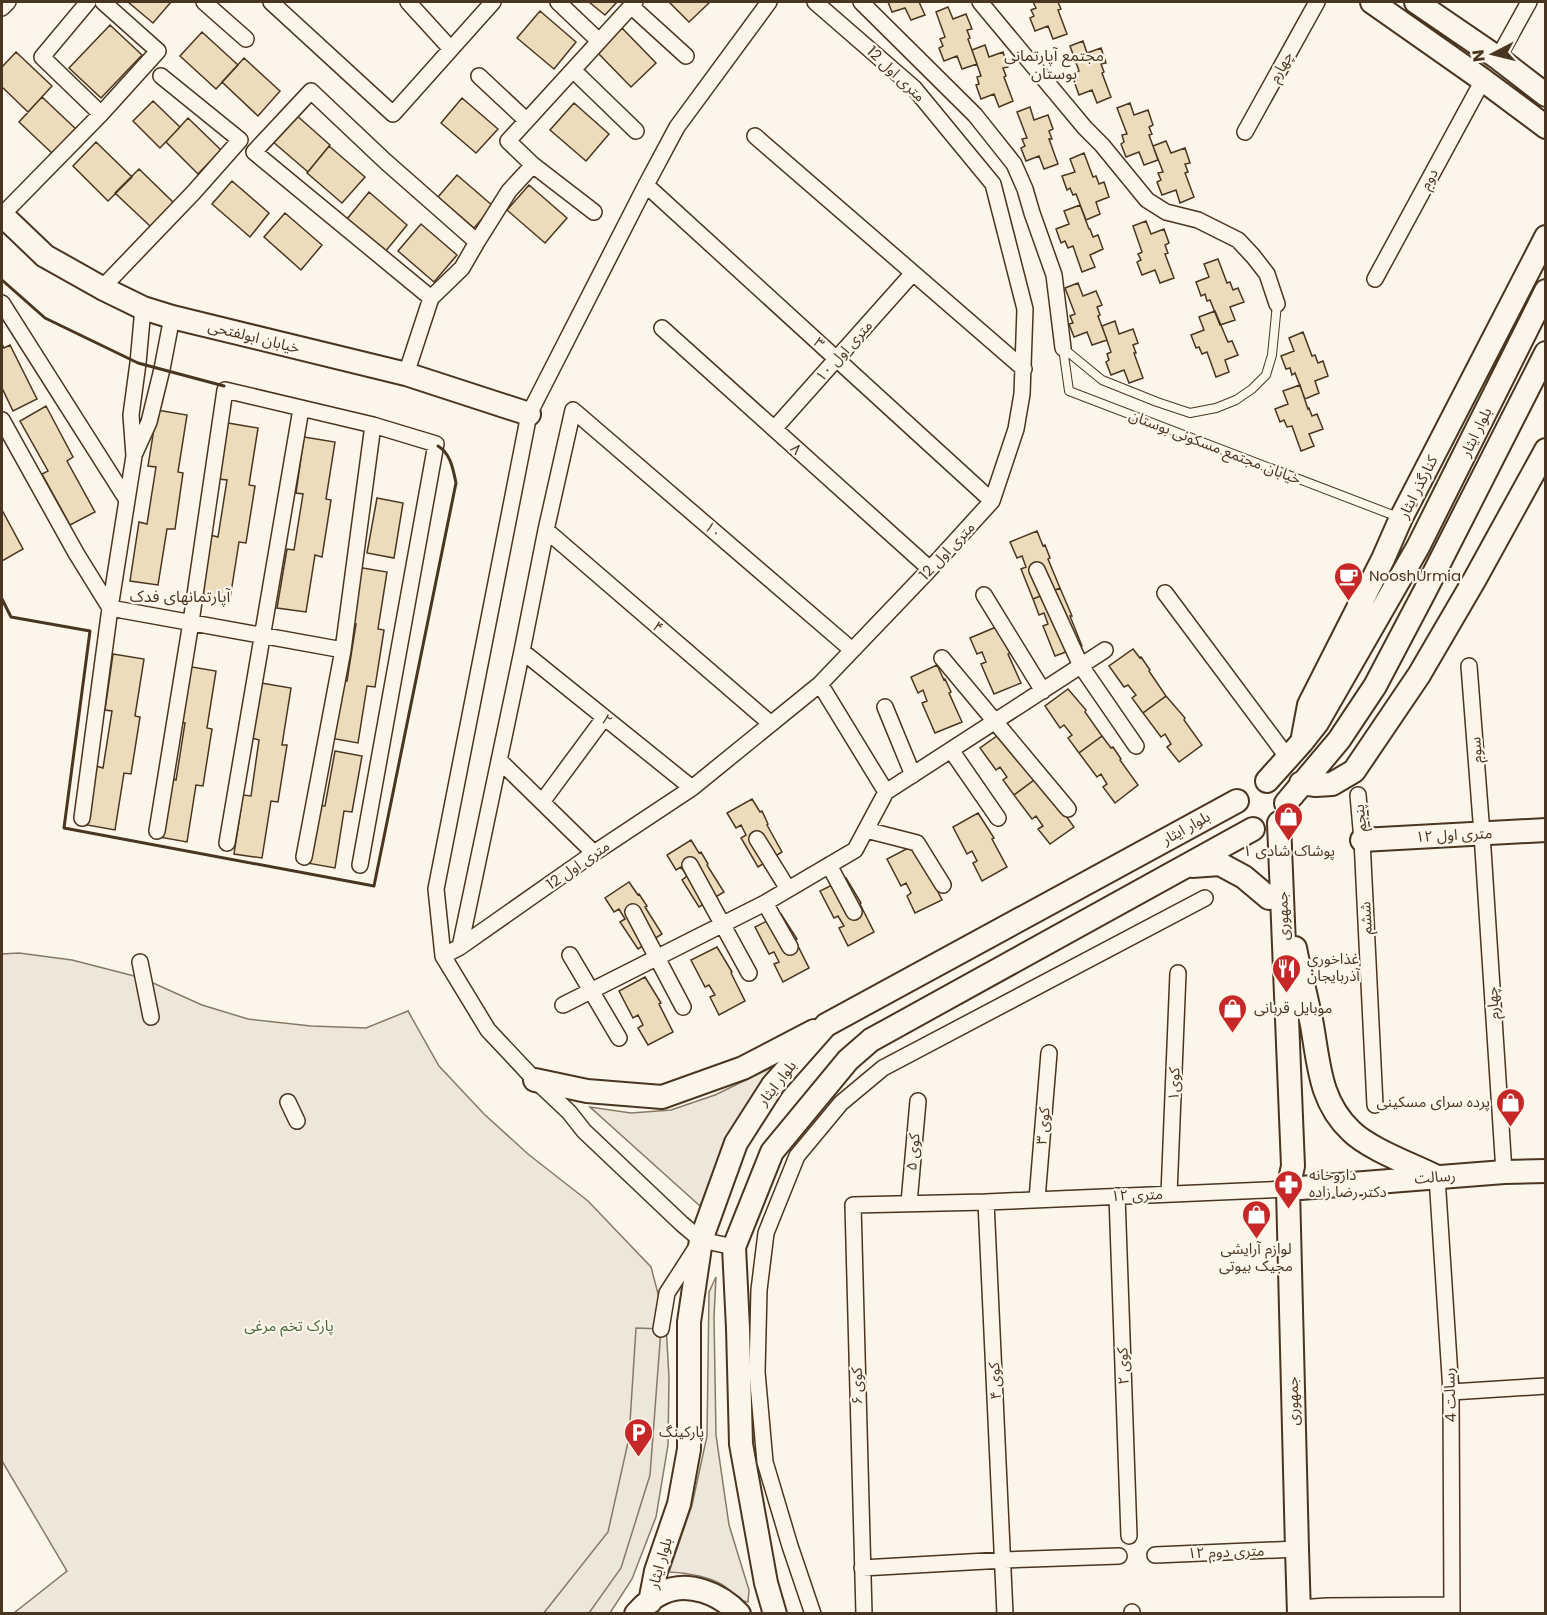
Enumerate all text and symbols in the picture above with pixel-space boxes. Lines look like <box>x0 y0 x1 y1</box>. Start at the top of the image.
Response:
north arrow <box>1463 24 1523 84</box>
street label: 12 متری اول <box>863 41 930 106</box>
district label: مجتمع آپارتمانی بوستان <box>1004 44 1104 85</box>
street label: چهارم <box>1263 47 1299 87</box>
text: N <box>1466 48 1491 63</box>
street label: دوم <box>1414 164 1444 194</box>
street label: خیابان ابولفتحی <box>206 315 302 358</box>
street label: ۱۰ متری اول <box>810 315 877 386</box>
street label: ۳ <box>809 332 830 354</box>
street label: خیابان مجتمع مسکونی بوستان <box>1125 404 1304 491</box>
street label: بلوار ایثار <box>1454 404 1496 461</box>
street label: ۸ <box>786 438 807 460</box>
street label: کنارگذر ایثار <box>1392 451 1443 523</box>
street label: ۱۰ <box>700 516 727 543</box>
street label: 12 متری اول <box>914 517 979 584</box>
cafe icon: NooshUrmia <box>1332 560 1364 602</box>
place label: NooshUrmia <box>1369 565 1461 586</box>
district label: آپارتمانهای فدک <box>130 585 232 608</box>
street label: ۴ <box>648 616 668 637</box>
street label: ۲ <box>597 709 617 730</box>
street label: سوم <box>1464 736 1488 764</box>
shop icon: پوشاک شادی ۱ <box>1273 800 1305 842</box>
street label: پنجم <box>1348 803 1372 833</box>
street label: بلوار ایثار <box>1157 806 1214 850</box>
street label: ۱۲ متری اول <box>1415 822 1493 847</box>
street label: 12 متری اول <box>542 835 614 894</box>
place label: پوشاک شادی ۱ <box>1243 840 1335 861</box>
street label: جمهوری <box>1271 891 1294 941</box>
street label: ششم <box>1354 901 1378 935</box>
place label: غذاخوری آذربایجان <box>1307 948 1360 986</box>
restaurant icon: غذاخوری آذربایجان <box>1270 952 1302 994</box>
street label: چهارم <box>1481 986 1505 1020</box>
shop icon: موبایل قربانی <box>1217 992 1249 1034</box>
place label: موبایل قربانی <box>1254 997 1332 1018</box>
street label: بلوار ایثار <box>752 1056 801 1111</box>
street label: کوی۱ <box>1162 1066 1185 1101</box>
shop icon: پرده سرای مسکینی <box>1495 1086 1527 1128</box>
place label: پرده سرای مسکینی <box>1376 1091 1490 1112</box>
street label: کوی ۳ <box>1030 1106 1055 1145</box>
street label: کوی ۵ <box>900 1132 925 1171</box>
place label: داروخانه دکتر رضا زاده <box>1309 1164 1387 1202</box>
street label: رسالت <box>1414 1165 1456 1188</box>
pharmacy icon: داروخانه دکتر رضا زاده <box>1272 1168 1304 1210</box>
street label: ۱۲ متری <box>1111 1183 1163 1206</box>
shop icon: لوازم آرایشی مجیک بیوتی <box>1240 1198 1272 1240</box>
place label: لوازم آرایشی مجیک بیوتی <box>1219 1238 1293 1276</box>
park label: پارک تخم مرغی <box>244 1315 334 1337</box>
street label: کوی ۲ <box>1111 1346 1134 1385</box>
street label: کوی ۴ <box>983 1361 1006 1400</box>
street label: کوی ۶ <box>846 1366 867 1405</box>
street label: رسالت 4 <box>1438 1367 1461 1423</box>
street label: جمهوری <box>1282 1376 1303 1426</box>
parking icon: پارکینگ <box>622 1416 654 1458</box>
place label: پارکینگ <box>659 1421 704 1442</box>
street label: بلوار ایثار <box>642 1535 677 1592</box>
street label: ۱۲ متری دوم <box>1187 1540 1265 1564</box>

